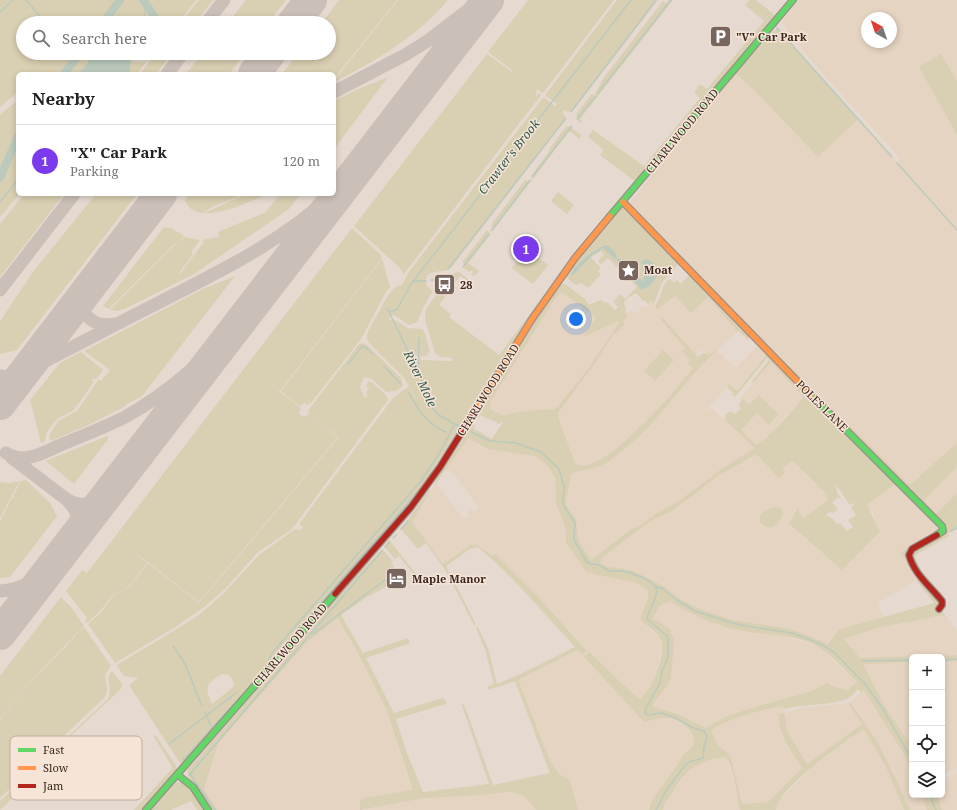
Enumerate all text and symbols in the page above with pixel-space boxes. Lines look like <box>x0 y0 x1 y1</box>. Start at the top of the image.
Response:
north arrow <box>861 12 897 48</box>
search box <box>16 16 336 60</box>
parking icon: "V" Car Park <box>708 24 734 50</box>
icon: search <box>30 27 52 49</box>
text: Search here <box>62 28 147 48</box>
place label: "V" Car Park <box>736 29 807 44</box>
street label: CHARLWOOD ROAD <box>642 85 721 176</box>
text: Nearby <box>32 87 95 110</box>
water label: Crawter's Brook <box>474 115 544 198</box>
text: "X" Car Park <box>70 142 167 162</box>
text: 1 <box>41 152 49 170</box>
text: 120 m <box>283 152 320 170</box>
text: Parking <box>70 162 118 180</box>
pin: 1 <box>513 234 539 264</box>
place icon: Moat <box>615 257 641 283</box>
place label: Moat <box>644 262 673 277</box>
bus stop icon: 28 <box>432 272 458 298</box>
place label: 28 <box>460 277 472 292</box>
your location <box>566 309 586 329</box>
street label: CHARLWOOD ROAD <box>453 341 522 439</box>
water label: River Mole <box>400 347 441 410</box>
street label: POLES LANE <box>793 377 852 435</box>
hotel icon: Maple Manor <box>384 566 410 592</box>
place label: Maple Manor <box>412 571 486 586</box>
street label: CHARLWOOD ROAD <box>249 600 330 690</box>
map controls <box>909 654 945 798</box>
button: + <box>909 654 945 690</box>
button: − <box>909 690 945 726</box>
button: locate <box>909 726 945 762</box>
legend <box>10 736 142 800</box>
text: Fast <box>43 742 64 757</box>
text: Slow <box>43 760 69 775</box>
button: layers <box>909 762 945 798</box>
text: Jam <box>42 778 64 793</box>

